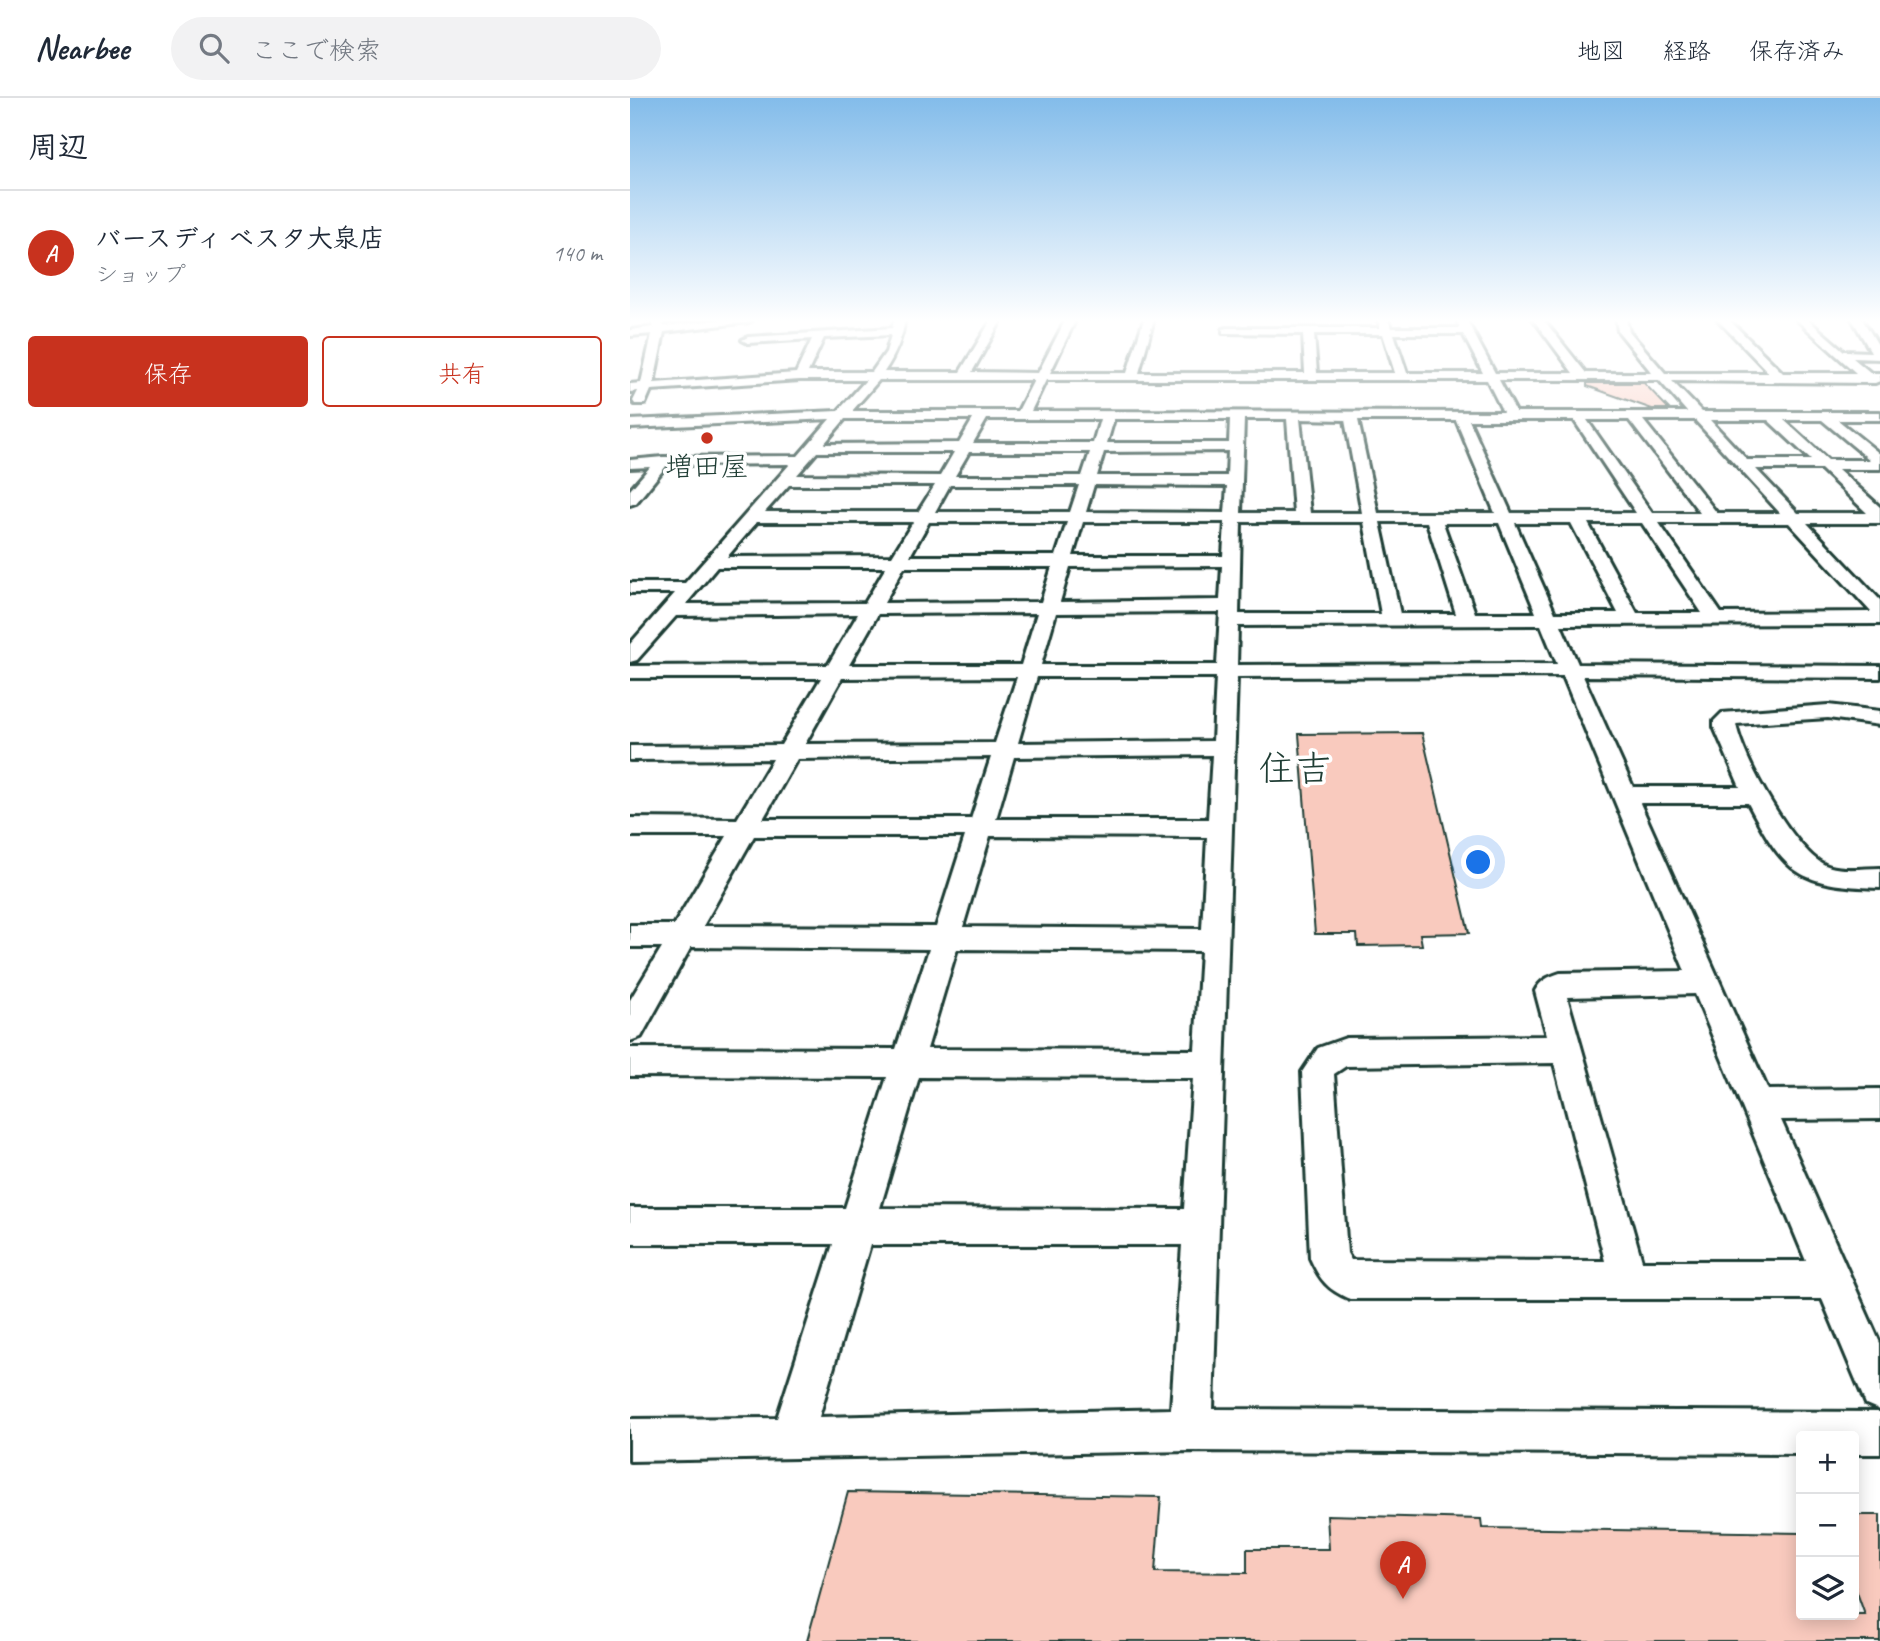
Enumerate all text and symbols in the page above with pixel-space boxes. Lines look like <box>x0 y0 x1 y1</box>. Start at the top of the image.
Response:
search box <box>171 17 661 80</box>
text: Nearbee <box>35 27 129 69</box>
icon: search <box>195 29 233 67</box>
text: ここで検索 <box>251 34 381 67</box>
text: 地図 <box>1577 36 1625 66</box>
text: 経路 <box>1663 36 1711 66</box>
text: 保存済み <box>1749 36 1845 66</box>
text: 周辺 <box>28 128 88 166</box>
text: バースディ ベスタ大泉店 <box>95 222 385 255</box>
text: A <box>45 239 57 268</box>
text: 140 m <box>553 239 602 268</box>
text: ショップ <box>95 260 186 289</box>
button: 保存 <box>28 336 308 407</box>
button: 共有 <box>322 336 602 407</box>
marker: 増田屋 <box>699 430 715 446</box>
place label: 増田屋 <box>665 449 749 484</box>
district label: 住吉 <box>1258 745 1332 792</box>
your location <box>1461 845 1495 879</box>
map controls <box>1796 1431 1859 1620</box>
button: + <box>1796 1431 1859 1494</box>
button: − <box>1796 1494 1859 1557</box>
pin: A <box>1380 1541 1426 1599</box>
button: layers <box>1796 1557 1859 1620</box>

